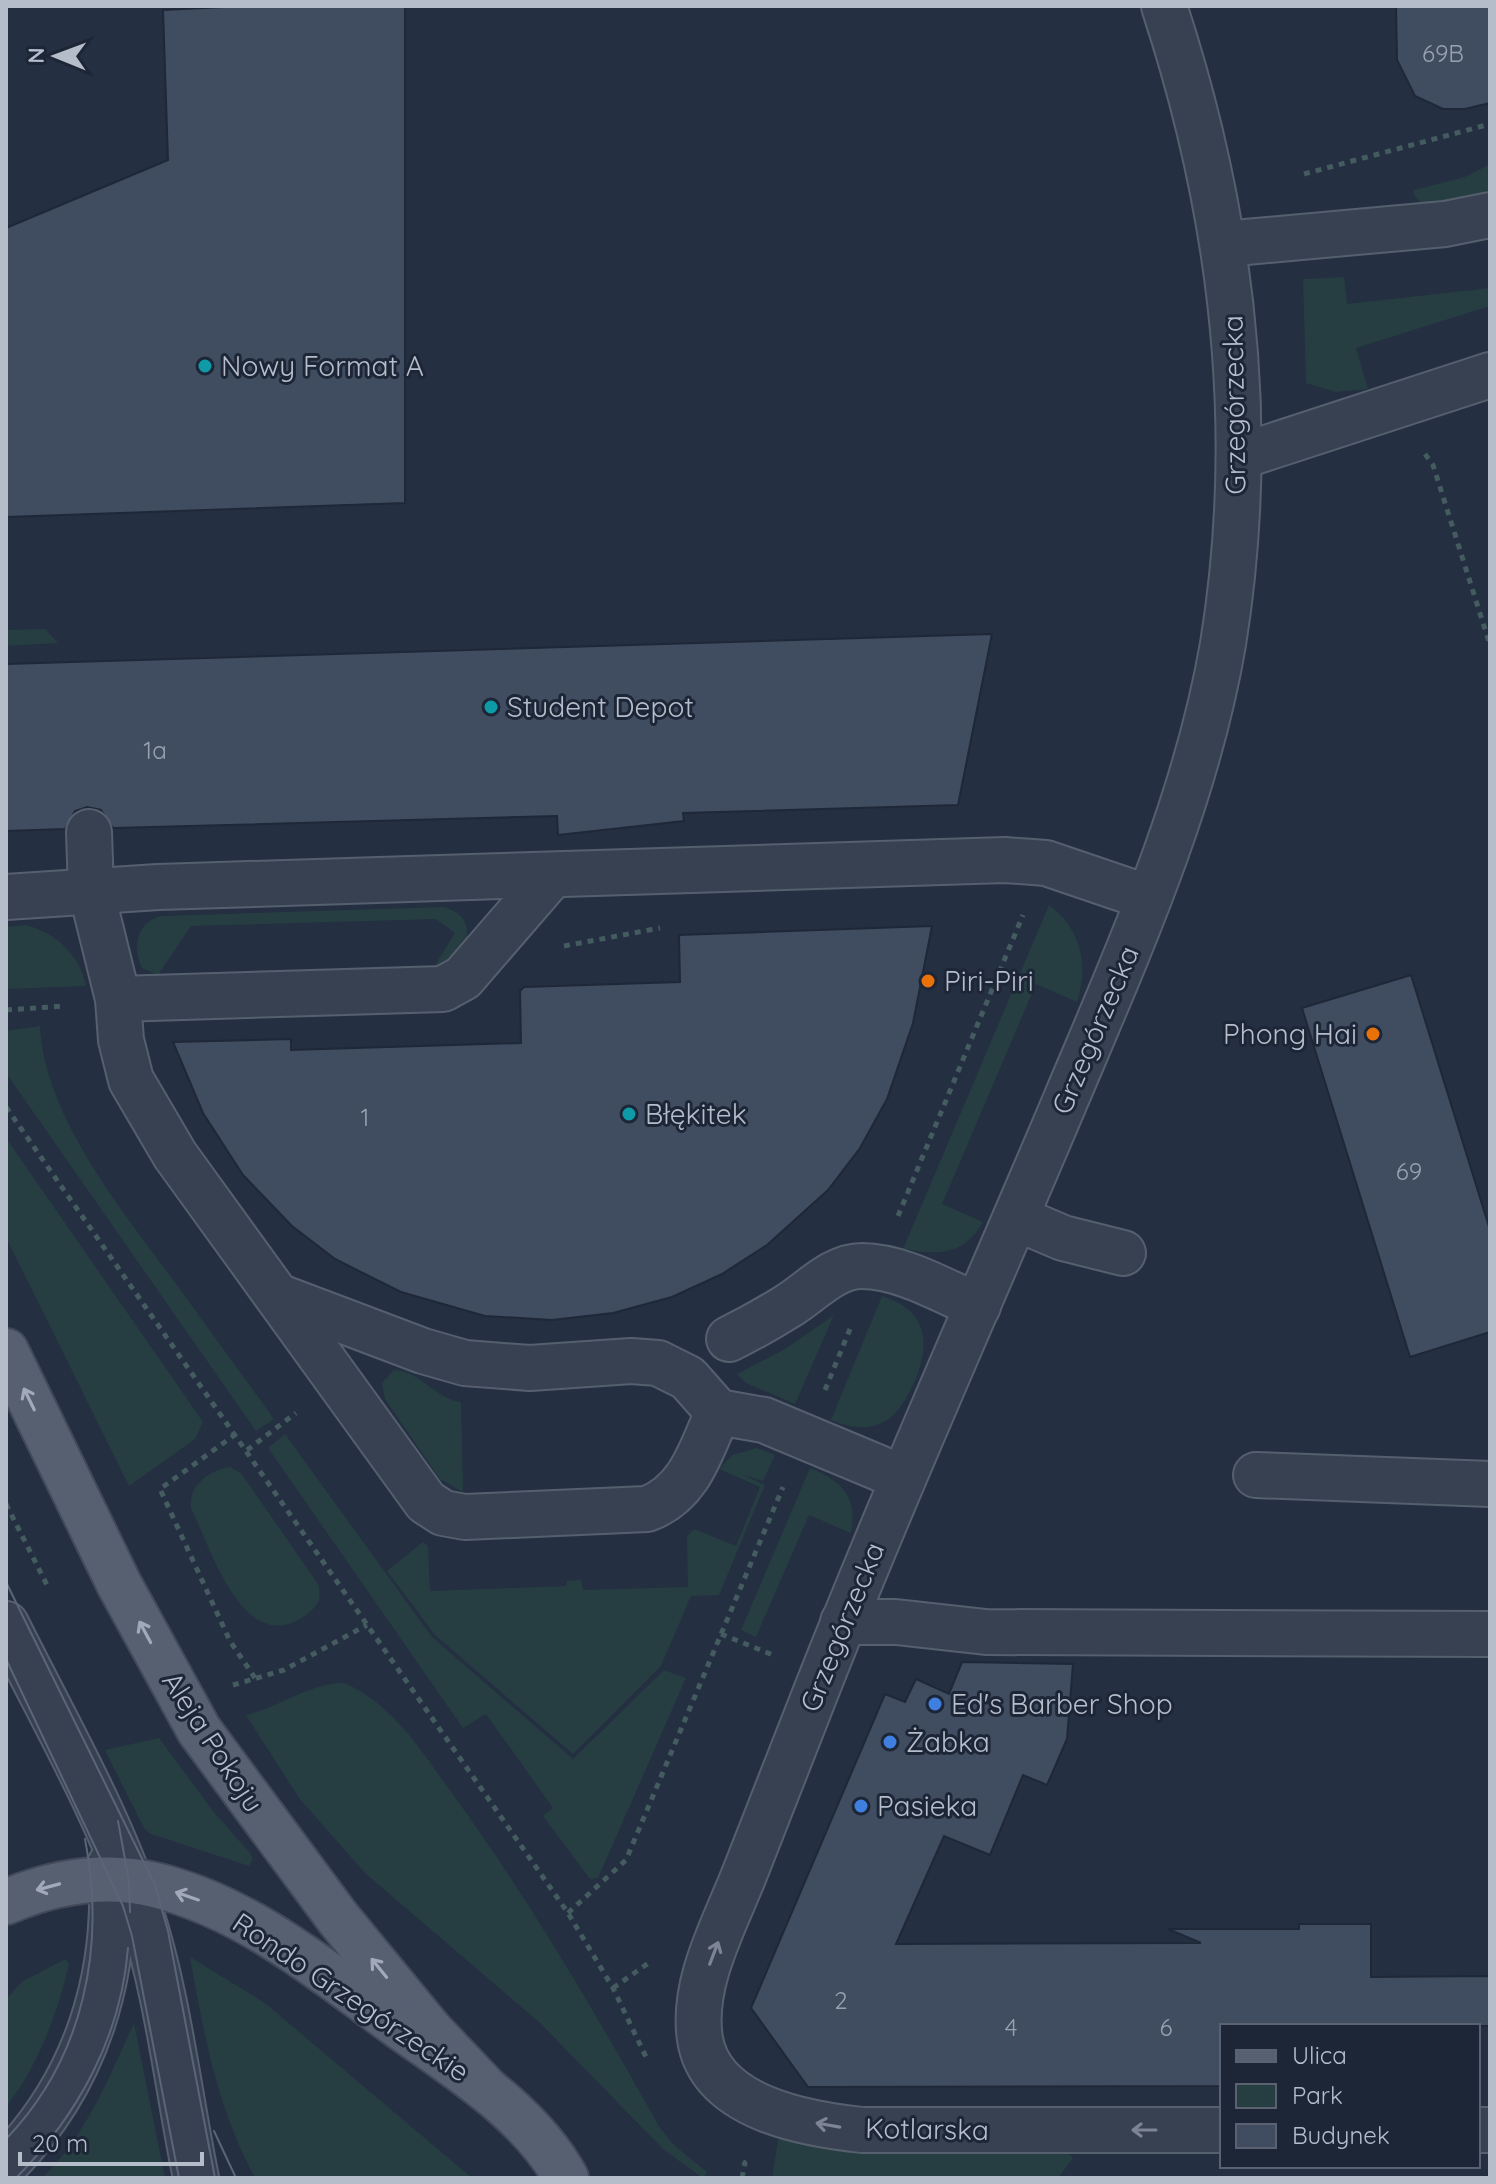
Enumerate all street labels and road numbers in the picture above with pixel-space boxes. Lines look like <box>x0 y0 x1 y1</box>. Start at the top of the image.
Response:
street label: Grzegórzecka <box>1214 315 1253 495</box>
street label: Grzegórzecka <box>1043 940 1146 1119</box>
street label: Grzegórzecka <box>792 1537 891 1717</box>
street label: Aleja Pokoju <box>155 1665 272 1819</box>
street label: Rondo Grzegórzeckie <box>226 1904 476 2089</box>
street label: Kotlarska <box>865 2110 989 2147</box>

